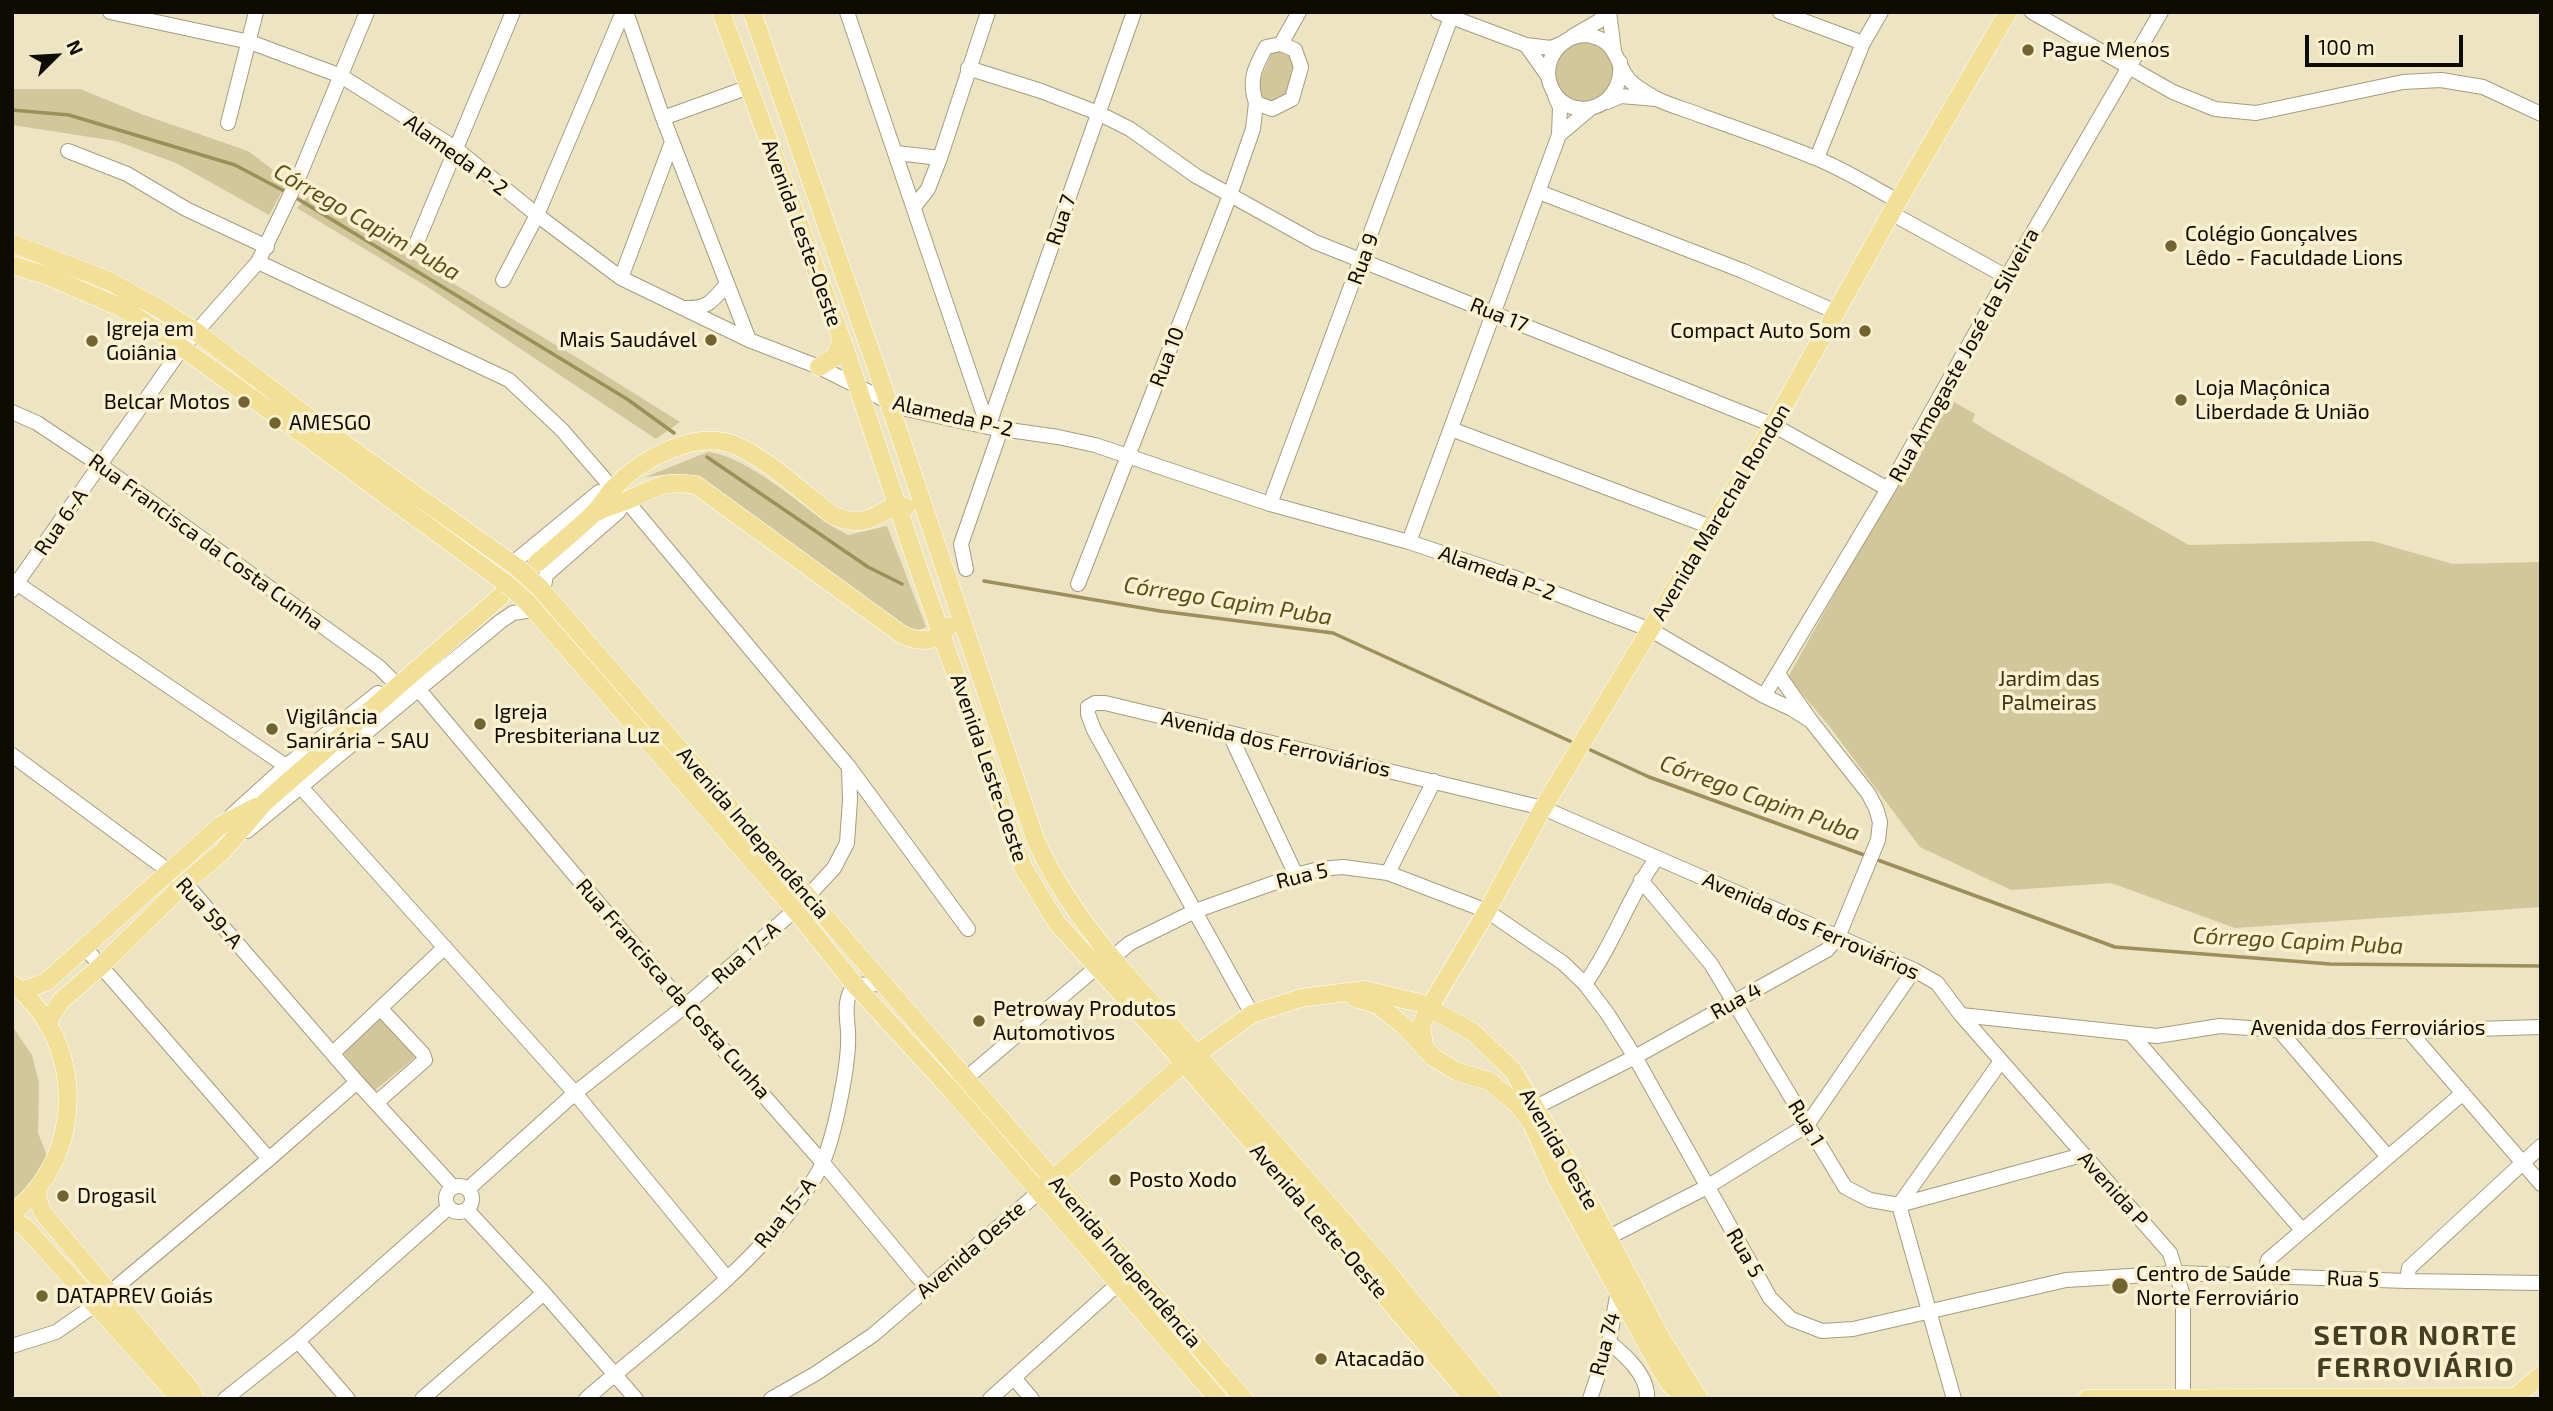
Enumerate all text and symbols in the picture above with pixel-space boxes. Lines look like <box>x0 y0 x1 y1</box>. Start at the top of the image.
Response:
north arrow <box>21 21 91 91</box>
scale bar <box>2308 21 2466 65</box>
text: 100 m <box>2318 34 2375 59</box>
text: N <box>62 36 89 58</box>
place label: Pague Menos <box>2042 37 2170 63</box>
marker: Pague Menos <box>2020 42 2036 58</box>
street label: Alameda P-2 <box>399 109 513 201</box>
street label: Avenida Leste-Oeste <box>756 136 848 330</box>
water label: Córrego Capim Puba <box>269 157 465 287</box>
street label: Rua 7 <box>1041 191 1081 249</box>
place label: Colégio Gonçalves Lêdo - Faculdade Lions <box>2185 221 2403 271</box>
street label: Rua Amogaste José da Silveira <box>1884 224 2044 486</box>
street label: Rua 9 <box>1342 230 1384 288</box>
marker: Colégio Gonçalves Lêdo - Faculdade Lions <box>2163 238 2179 254</box>
street label: Rua 17 <box>1466 292 1532 338</box>
place label: Igreja em Goiânia <box>106 316 194 366</box>
place label: Compact Auto Som <box>1670 318 1851 344</box>
street label: Rua 10 <box>1144 323 1190 391</box>
marker: Compact Auto Som <box>1857 323 1873 339</box>
place label: Mais Saudável <box>559 327 697 353</box>
marker: Mais Saudável <box>703 332 719 348</box>
marker: Igreja em Goiânia <box>84 333 100 349</box>
place label: Loja Maçônica Liberdade & União <box>2195 375 2370 425</box>
place label: Belcar Motos <box>104 389 230 415</box>
street label: Alameda P-2 <box>891 390 1015 442</box>
marker: Loja Maçônica Liberdade & União <box>2173 392 2189 408</box>
marker: Belcar Motos <box>236 394 252 410</box>
street label: Avenida Marechal Rondon <box>1646 399 1796 625</box>
place label: AMESGO <box>289 410 371 436</box>
marker: AMESGO <box>267 415 283 431</box>
street label: Rua Francisca da Costa Cunha <box>84 448 328 636</box>
street label: Rua 6-A <box>29 484 93 560</box>
street label: Alameda P-2 <box>1435 540 1559 606</box>
water label: Córrego Capim Puba <box>1122 571 1334 631</box>
park label: Jardim das Palmeiras <box>1998 666 2100 716</box>
street label: Avenida Leste-Oeste <box>945 671 1033 865</box>
place label: Igreja Presbiteriana Luz <box>494 699 660 749</box>
place label: Vigilância Sanirária - SAU <box>286 704 429 754</box>
street label: Avenida dos Ferroviários <box>1159 705 1393 783</box>
marker: Igreja Presbiteriana Luz <box>472 716 488 732</box>
marker: Vigilância Sanirária - SAU <box>264 721 280 737</box>
street label: Avenida Independência <box>671 742 835 924</box>
water label: Córrego Capim Puba <box>1656 749 1864 847</box>
street label: Rua 5 <box>1274 857 1330 895</box>
street label: Avenida dos Ferroviários <box>1699 867 1923 985</box>
street label: Rua 59-A <box>171 872 247 954</box>
street label: Rua Francisca da Costa Cunha <box>570 874 776 1104</box>
street label: Rua 17-A <box>707 916 785 990</box>
water label: Córrego Capim Puba <box>2192 922 2404 960</box>
street label: Rua 4 <box>1706 977 1766 1025</box>
place label: Petroway Produtos Automotivos <box>993 996 1176 1046</box>
marker: Petroway Produtos Automotivos <box>971 1013 987 1029</box>
street label: Avenida dos Ferroviários <box>2251 1015 2485 1041</box>
street label: Avenida Oeste <box>1514 1084 1604 1214</box>
street label: Rua 1 <box>1782 1095 1830 1151</box>
street label: Avenida Leste-Oeste <box>1245 1138 1393 1304</box>
street label: Avenida P <box>2073 1146 2153 1232</box>
place label: Posto Xodo <box>1129 1167 1237 1193</box>
street label: Avenida Independência <box>1043 1171 1207 1353</box>
marker: Posto Xodo <box>1107 1172 1123 1188</box>
street label: Rua 15-A <box>749 1173 821 1253</box>
place label: Drogasil <box>77 1183 156 1209</box>
marker: Drogasil <box>55 1188 71 1204</box>
street label: Avenida Oeste <box>911 1196 1031 1304</box>
street label: Rua 5 <box>1721 1224 1769 1282</box>
place label: Centro de Saúde Norte Ferroviário <box>2136 1261 2299 1311</box>
street label: Rua 5 <box>2326 1265 2380 1293</box>
marker: Centro de Saúde Norte Ferroviário <box>2110 1276 2130 1296</box>
place label: DATAPREV Goiás <box>56 1283 213 1309</box>
marker: DATAPREV Goiás <box>34 1288 50 1304</box>
street label: Rua 74 <box>1584 1309 1626 1379</box>
district label: SETOR NORTE FERROVIÁRIO <box>2315 1319 2517 1385</box>
place label: Atacadão <box>1335 1346 1425 1372</box>
marker: Atacadão <box>1313 1351 1329 1367</box>

